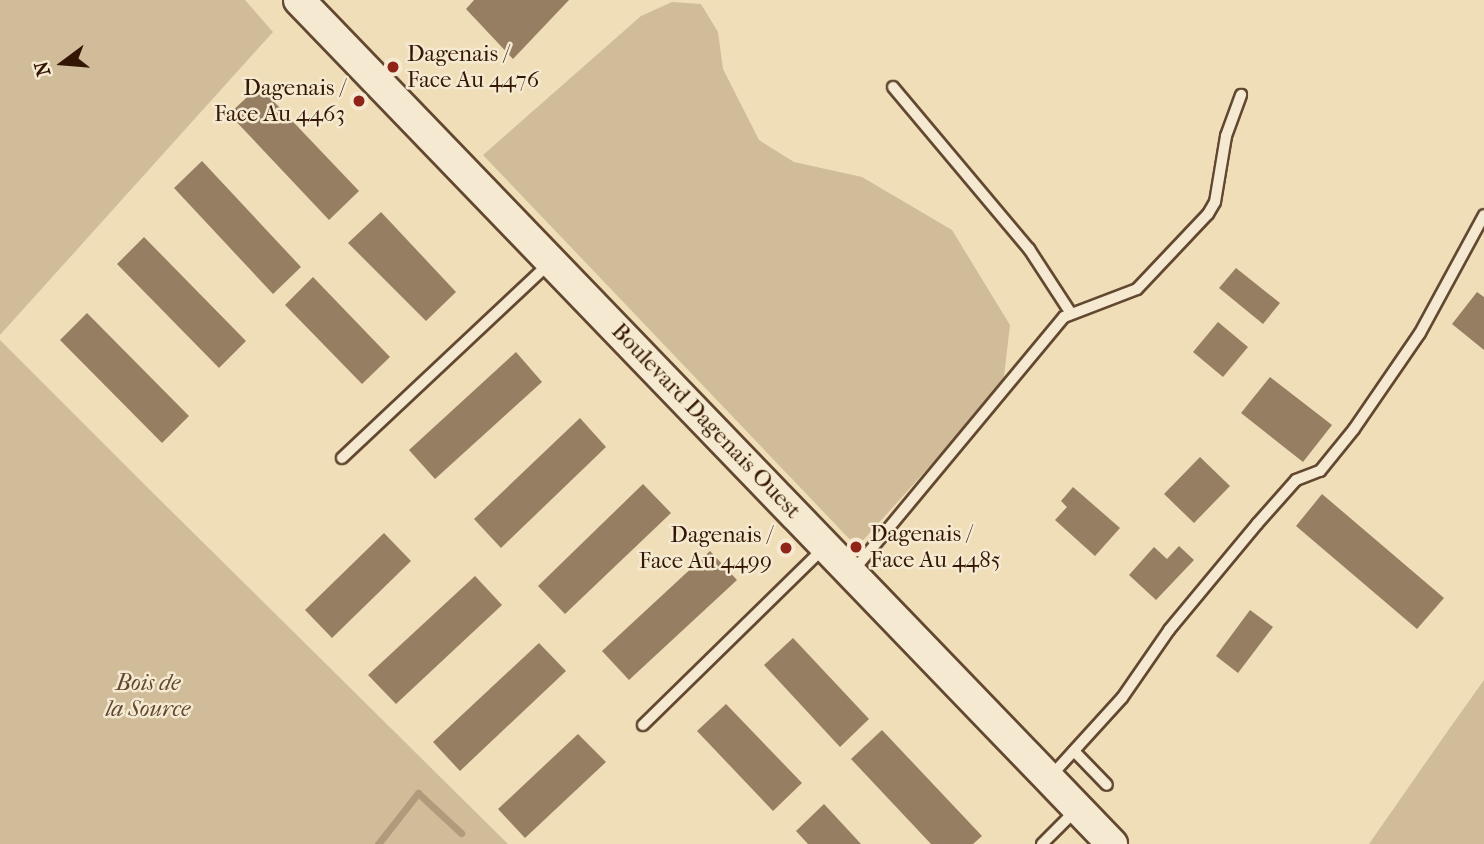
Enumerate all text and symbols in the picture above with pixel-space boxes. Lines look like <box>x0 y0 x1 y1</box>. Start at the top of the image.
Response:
north arrow <box>28 28 98 98</box>
place label: Dagenais / Face Au 4476 <box>407 40 539 94</box>
text: N <box>30 59 55 79</box>
marker: Dagenais / Face Au 4476 <box>385 59 401 75</box>
place label: Dagenais / Face Au 4463 <box>214 74 345 128</box>
marker: Dagenais / Face Au 4463 <box>351 93 367 109</box>
street label: Boulevard Dagenais Ouest <box>605 318 807 524</box>
place label: Dagenais / Face Au 4485 <box>870 520 1001 574</box>
place label: Dagenais / Face Au 4499 <box>639 521 772 575</box>
marker: Dagenais / Face Au 4485 <box>848 539 864 555</box>
marker: Dagenais / Face Au 4499 <box>778 540 794 556</box>
park label: Bois de la Source <box>106 669 190 723</box>

